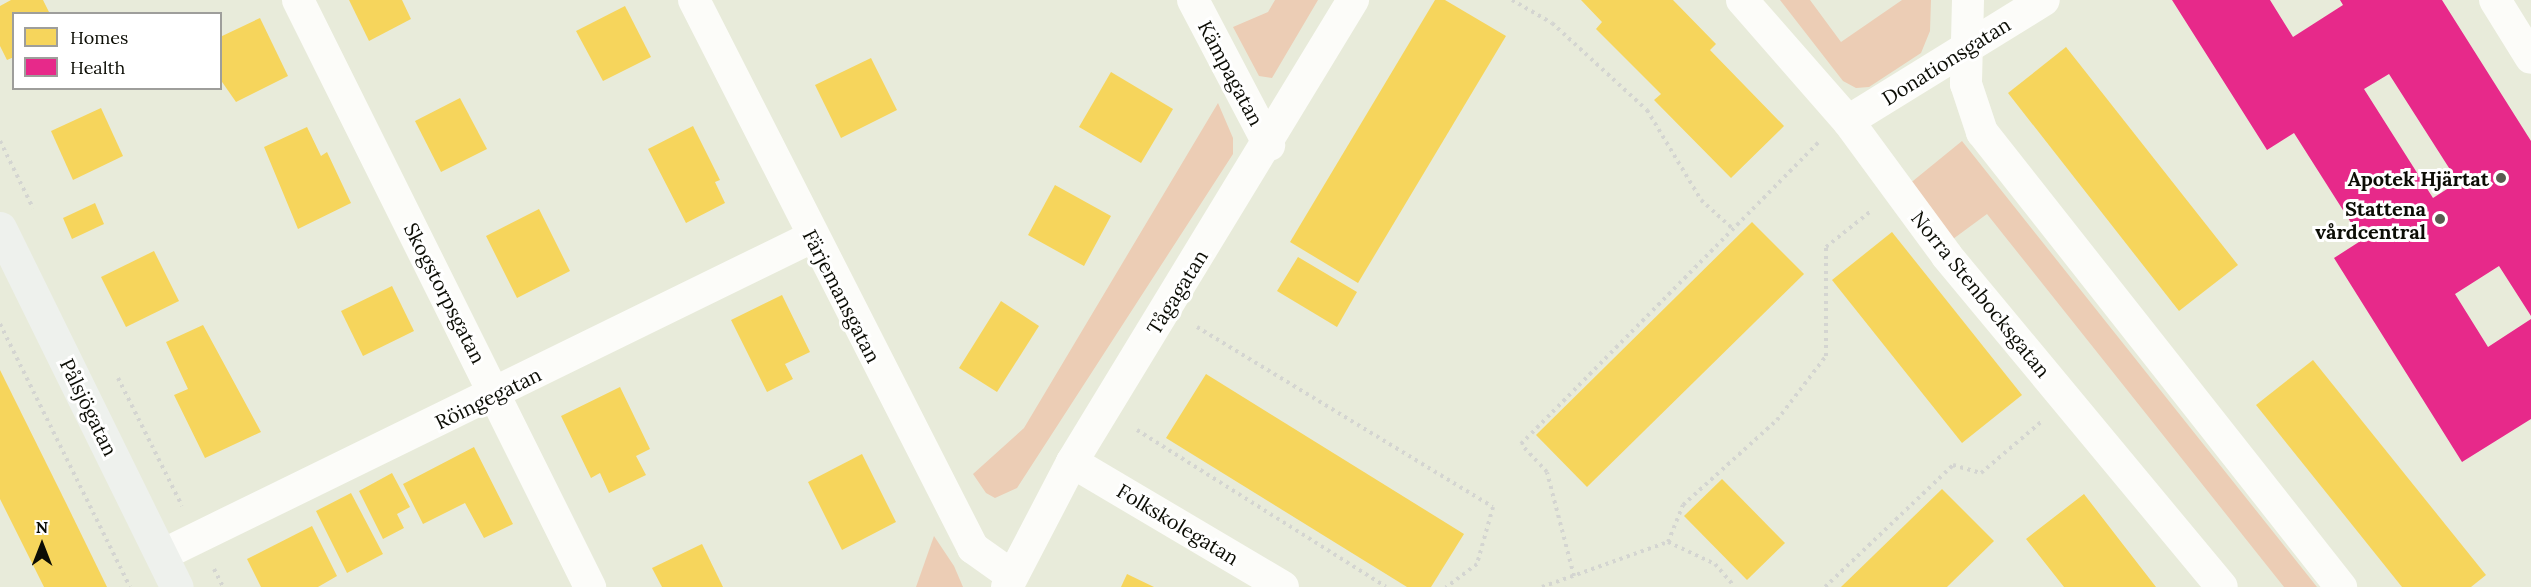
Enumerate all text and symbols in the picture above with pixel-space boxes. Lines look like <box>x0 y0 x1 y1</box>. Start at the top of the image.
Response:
legend <box>12 12 222 90</box>
street label: Donationsgatan <box>1877 12 2015 110</box>
street label: Kämpagatan <box>1193 16 1269 130</box>
text: Homes <box>70 26 128 49</box>
text: Health <box>70 56 125 79</box>
place label: Apotek Hjärtat <box>2348 166 2489 190</box>
marker: Apotek Hjärtat <box>2494 171 2508 185</box>
place label: Stattena vårdcentral <box>2315 196 2426 243</box>
street label: Norra Stenbocksgatan <box>1907 206 2055 382</box>
marker: Stattena vårdcentral <box>2431 210 2449 228</box>
street label: Skogstorpsgatan <box>399 219 491 367</box>
street label: Färjemansgatan <box>798 225 886 367</box>
street label: Tågagatan <box>1142 245 1212 339</box>
street label: Pålsjögatan <box>55 354 123 460</box>
street label: Röingegatan <box>431 362 545 434</box>
street label: Folkskolegatan <box>1113 478 1243 570</box>
north arrow <box>12 515 72 575</box>
text: N <box>36 517 48 537</box>

